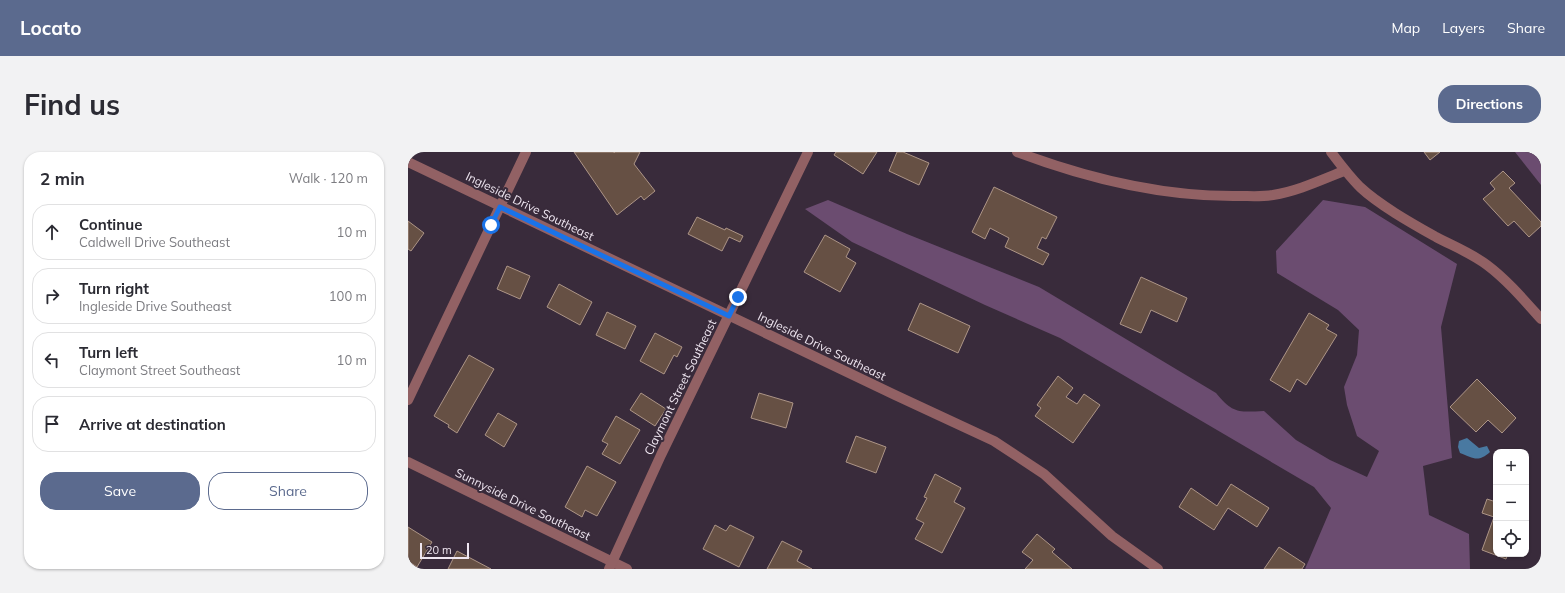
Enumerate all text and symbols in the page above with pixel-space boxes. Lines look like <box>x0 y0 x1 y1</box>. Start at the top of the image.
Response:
text: Locato <box>20 16 81 40</box>
text: Map <box>1391 19 1420 37</box>
text: Layers <box>1442 19 1485 37</box>
text: Share <box>1507 19 1545 37</box>
button: Directions <box>1438 85 1541 123</box>
text: Find us <box>24 87 120 122</box>
text: 2 min <box>40 168 85 189</box>
street label: Ingleside Drive Southeast <box>463 168 597 244</box>
text: Walk · 120 m <box>289 170 368 186</box>
text: Continue <box>79 215 142 234</box>
route start <box>482 216 500 234</box>
icon: ahead <box>41 221 63 243</box>
text: 10 m <box>337 224 367 240</box>
text: Caldwell Drive Southeast <box>79 234 230 250</box>
text: Turn right <box>79 279 149 298</box>
icon: right <box>41 285 63 307</box>
text: 100 m <box>329 288 367 304</box>
route end <box>729 288 747 306</box>
text: Ingleside Drive Southeast <box>79 298 232 314</box>
street label: Ingleside Drive Southeast <box>755 308 889 384</box>
street label: Claymont Street Southeast <box>641 317 719 457</box>
text: Turn left <box>79 343 138 362</box>
icon: left <box>41 349 63 371</box>
text: 10 m <box>337 352 367 368</box>
text: Claymont Street Southeast <box>79 362 240 378</box>
icon: arrive <box>41 413 63 435</box>
text: Arrive at destination <box>79 415 226 434</box>
map controls <box>1493 449 1529 557</box>
button: + <box>1493 449 1529 485</box>
street label: Sunnyside Drive Southeast <box>453 465 593 543</box>
button: Save <box>40 472 200 510</box>
button: Share <box>208 472 368 510</box>
button: − <box>1493 485 1529 521</box>
button: locate <box>1493 521 1529 557</box>
scale bar <box>420 541 469 560</box>
text: 20 m <box>426 543 452 557</box>

